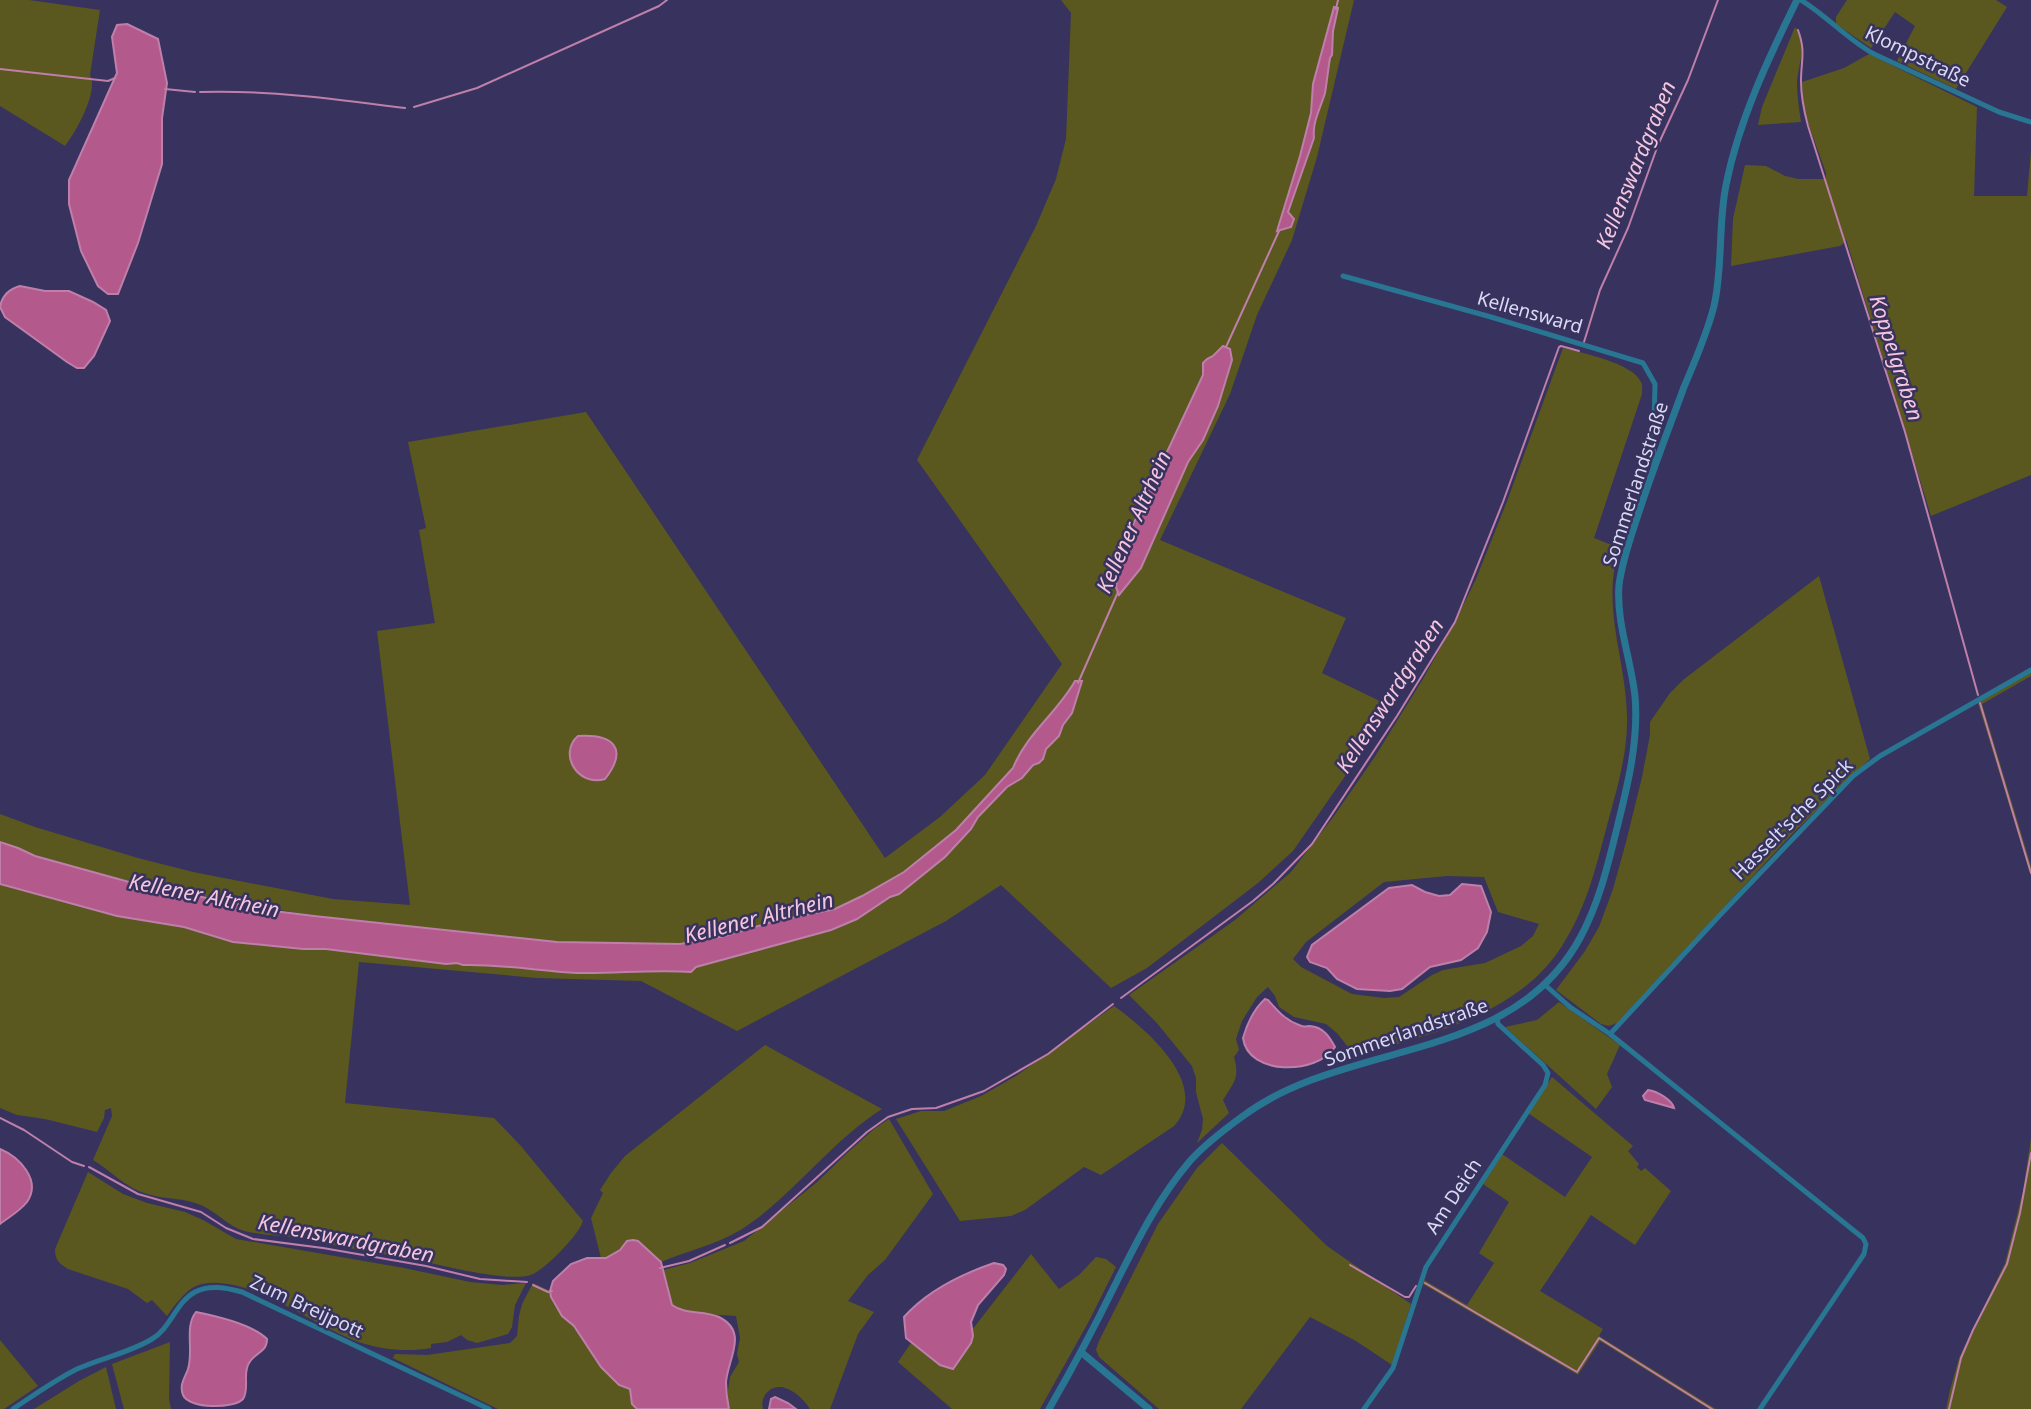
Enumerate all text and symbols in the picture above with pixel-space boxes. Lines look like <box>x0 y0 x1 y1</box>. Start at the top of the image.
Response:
street label: Klompstraße <box>1861 19 1975 93</box>
water label: Kellenswardgraben <box>1589 76 1682 253</box>
street label: Kellensward <box>1474 285 1586 339</box>
water label: Koppelgraben <box>1863 291 1930 424</box>
street label: Sommerlandstraße <box>1596 398 1674 570</box>
water label: Kellener Altrhein <box>1089 446 1177 597</box>
water label: Kellenswardgraben <box>1329 613 1450 778</box>
street label: Hasselt'sche Spick <box>1726 753 1858 885</box>
water label: Kellener Altrhein <box>127 867 282 923</box>
water label: Kellener Altrhein <box>681 885 836 949</box>
street label: Sommerlandstraße <box>1321 992 1491 1072</box>
street label: Am Deich <box>1419 1153 1487 1239</box>
water label: Kellenswardgraben <box>256 1207 437 1269</box>
street label: Zum Breijpott <box>246 1268 368 1344</box>

